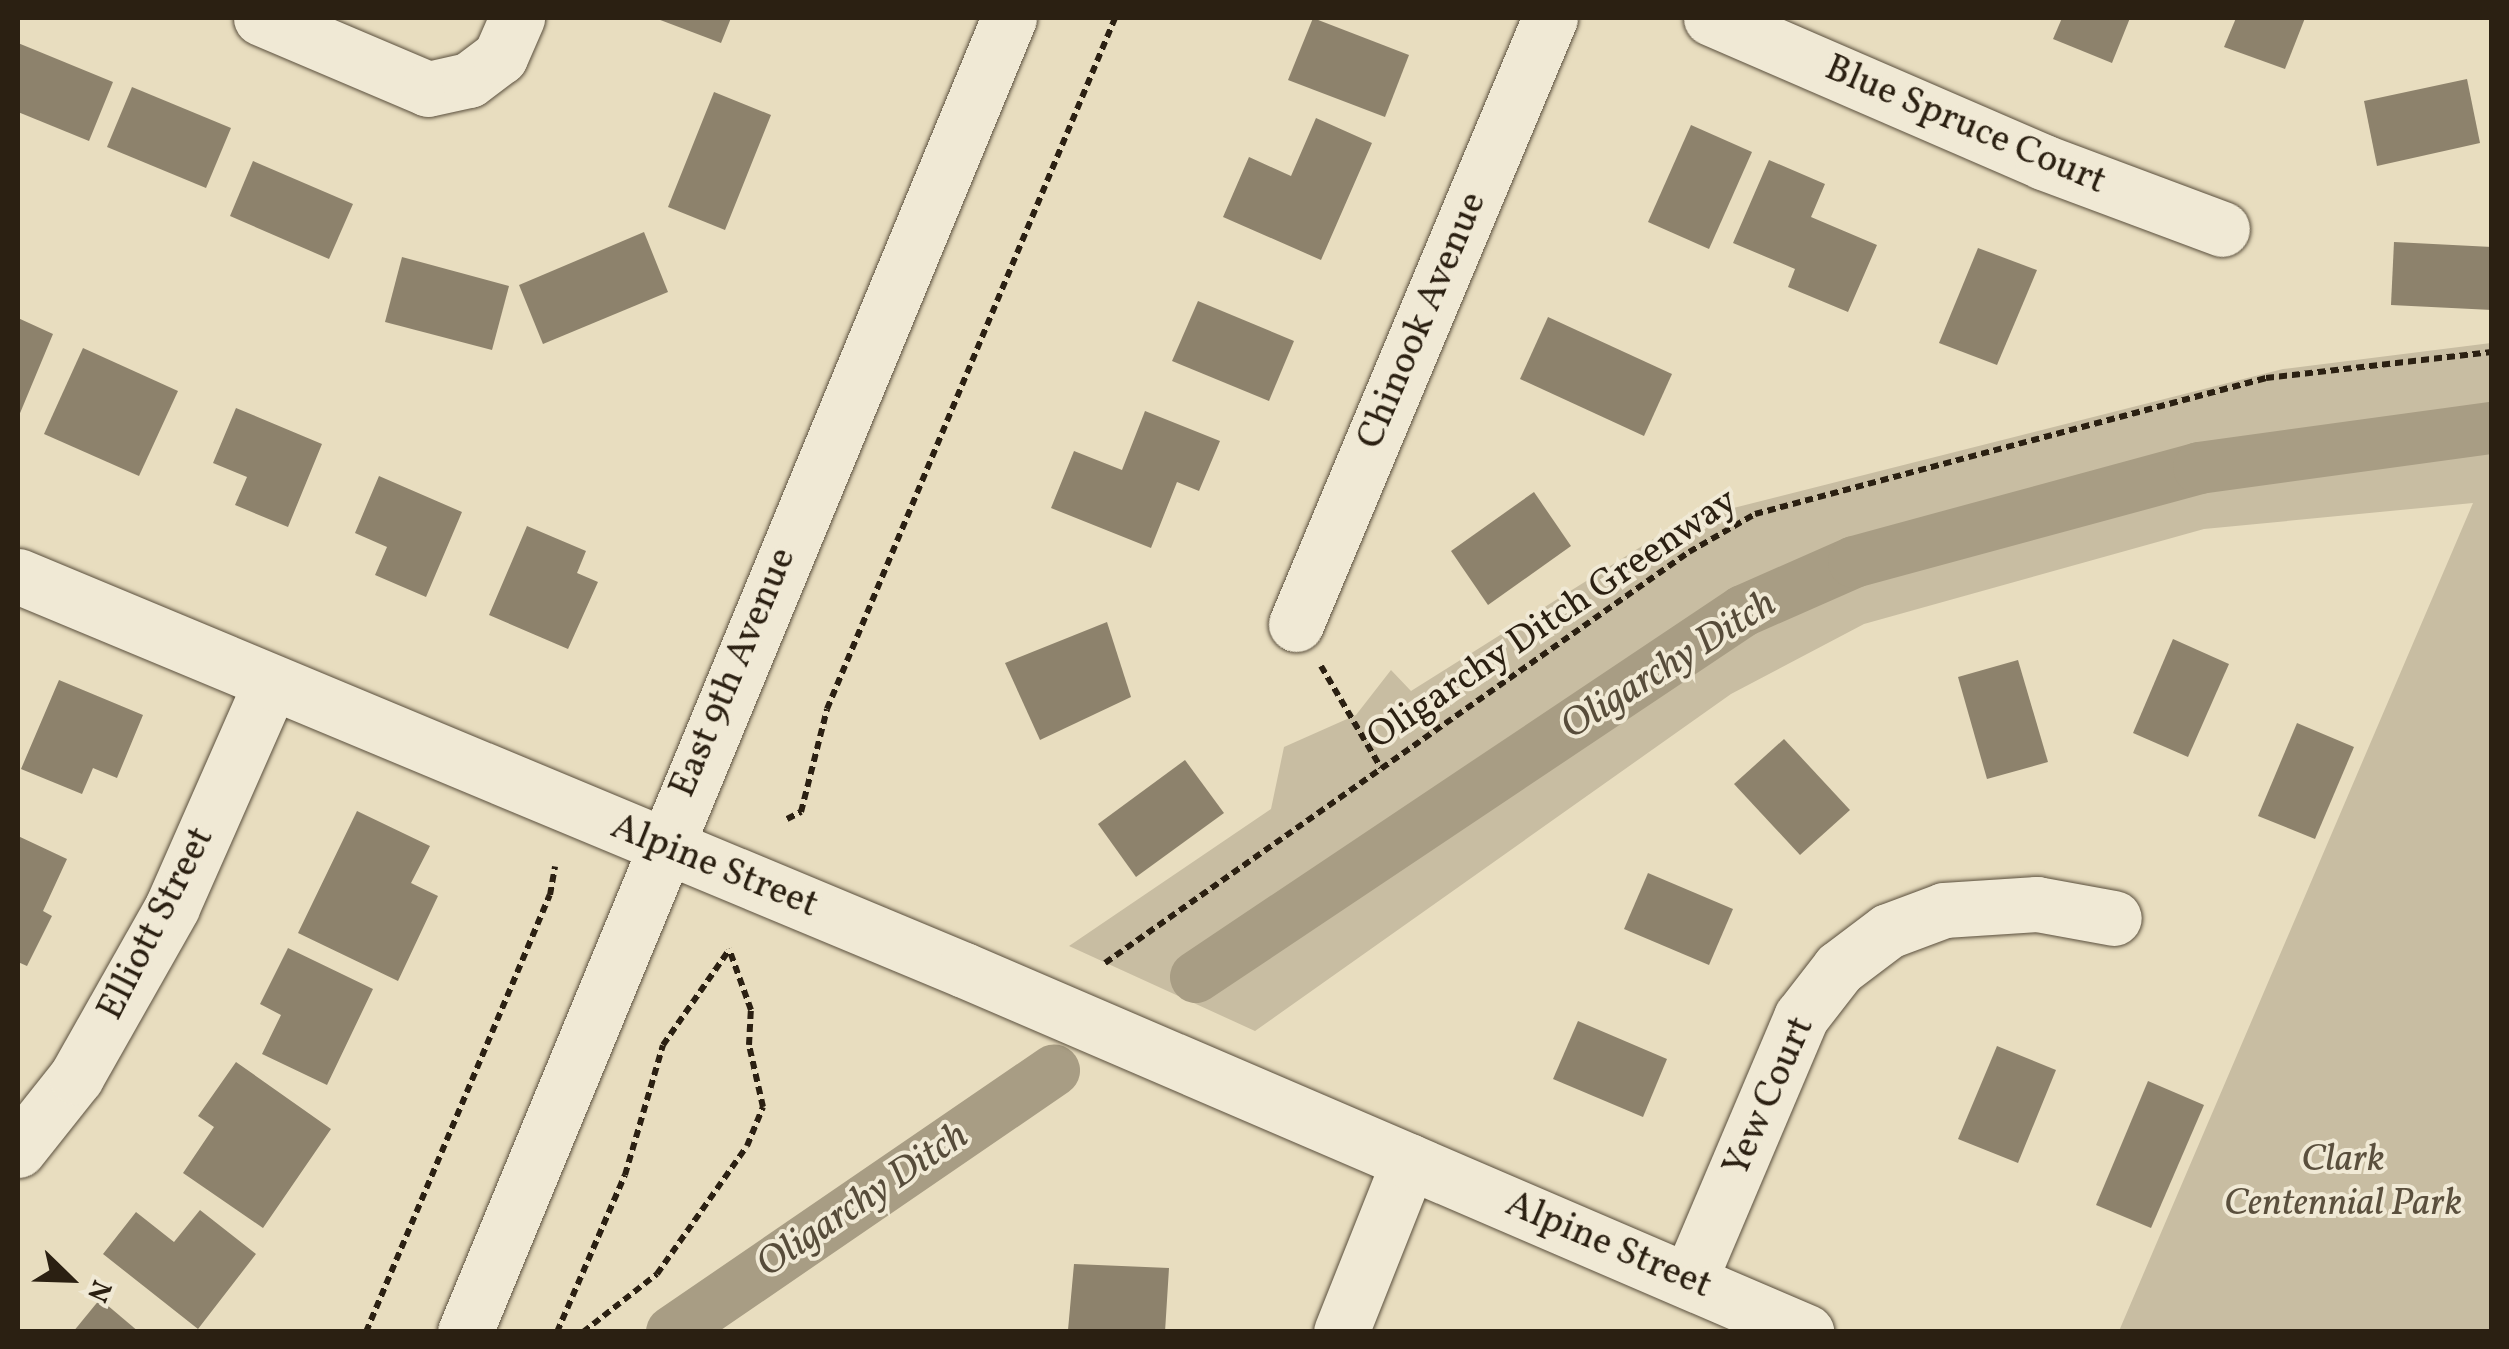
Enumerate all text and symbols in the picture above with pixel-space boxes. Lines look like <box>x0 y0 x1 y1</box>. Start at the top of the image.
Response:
street label: Blue Spruce Court <box>1818 46 2112 206</box>
street label: Chinook Avenue <box>1348 186 1498 456</box>
street label: Oligarchy Ditch Greenway <box>1359 479 1747 761</box>
street label: East 9th Avenue <box>661 541 807 805</box>
water label: Oligarchy Ditch <box>1552 581 1786 751</box>
street label: Alpine Street <box>604 805 824 929</box>
street label: Elliott Street <box>89 820 225 1028</box>
street label: Yew Court <box>1714 1010 1826 1184</box>
water label: Oligarchy Ditch <box>748 1113 978 1289</box>
park label: Clark Centennial Park <box>2224 1138 2462 1228</box>
street label: Alpine Street <box>1498 1182 1718 1310</box>
north arrow <box>20 1229 120 1329</box>
text: N <box>76 1274 120 1308</box>

